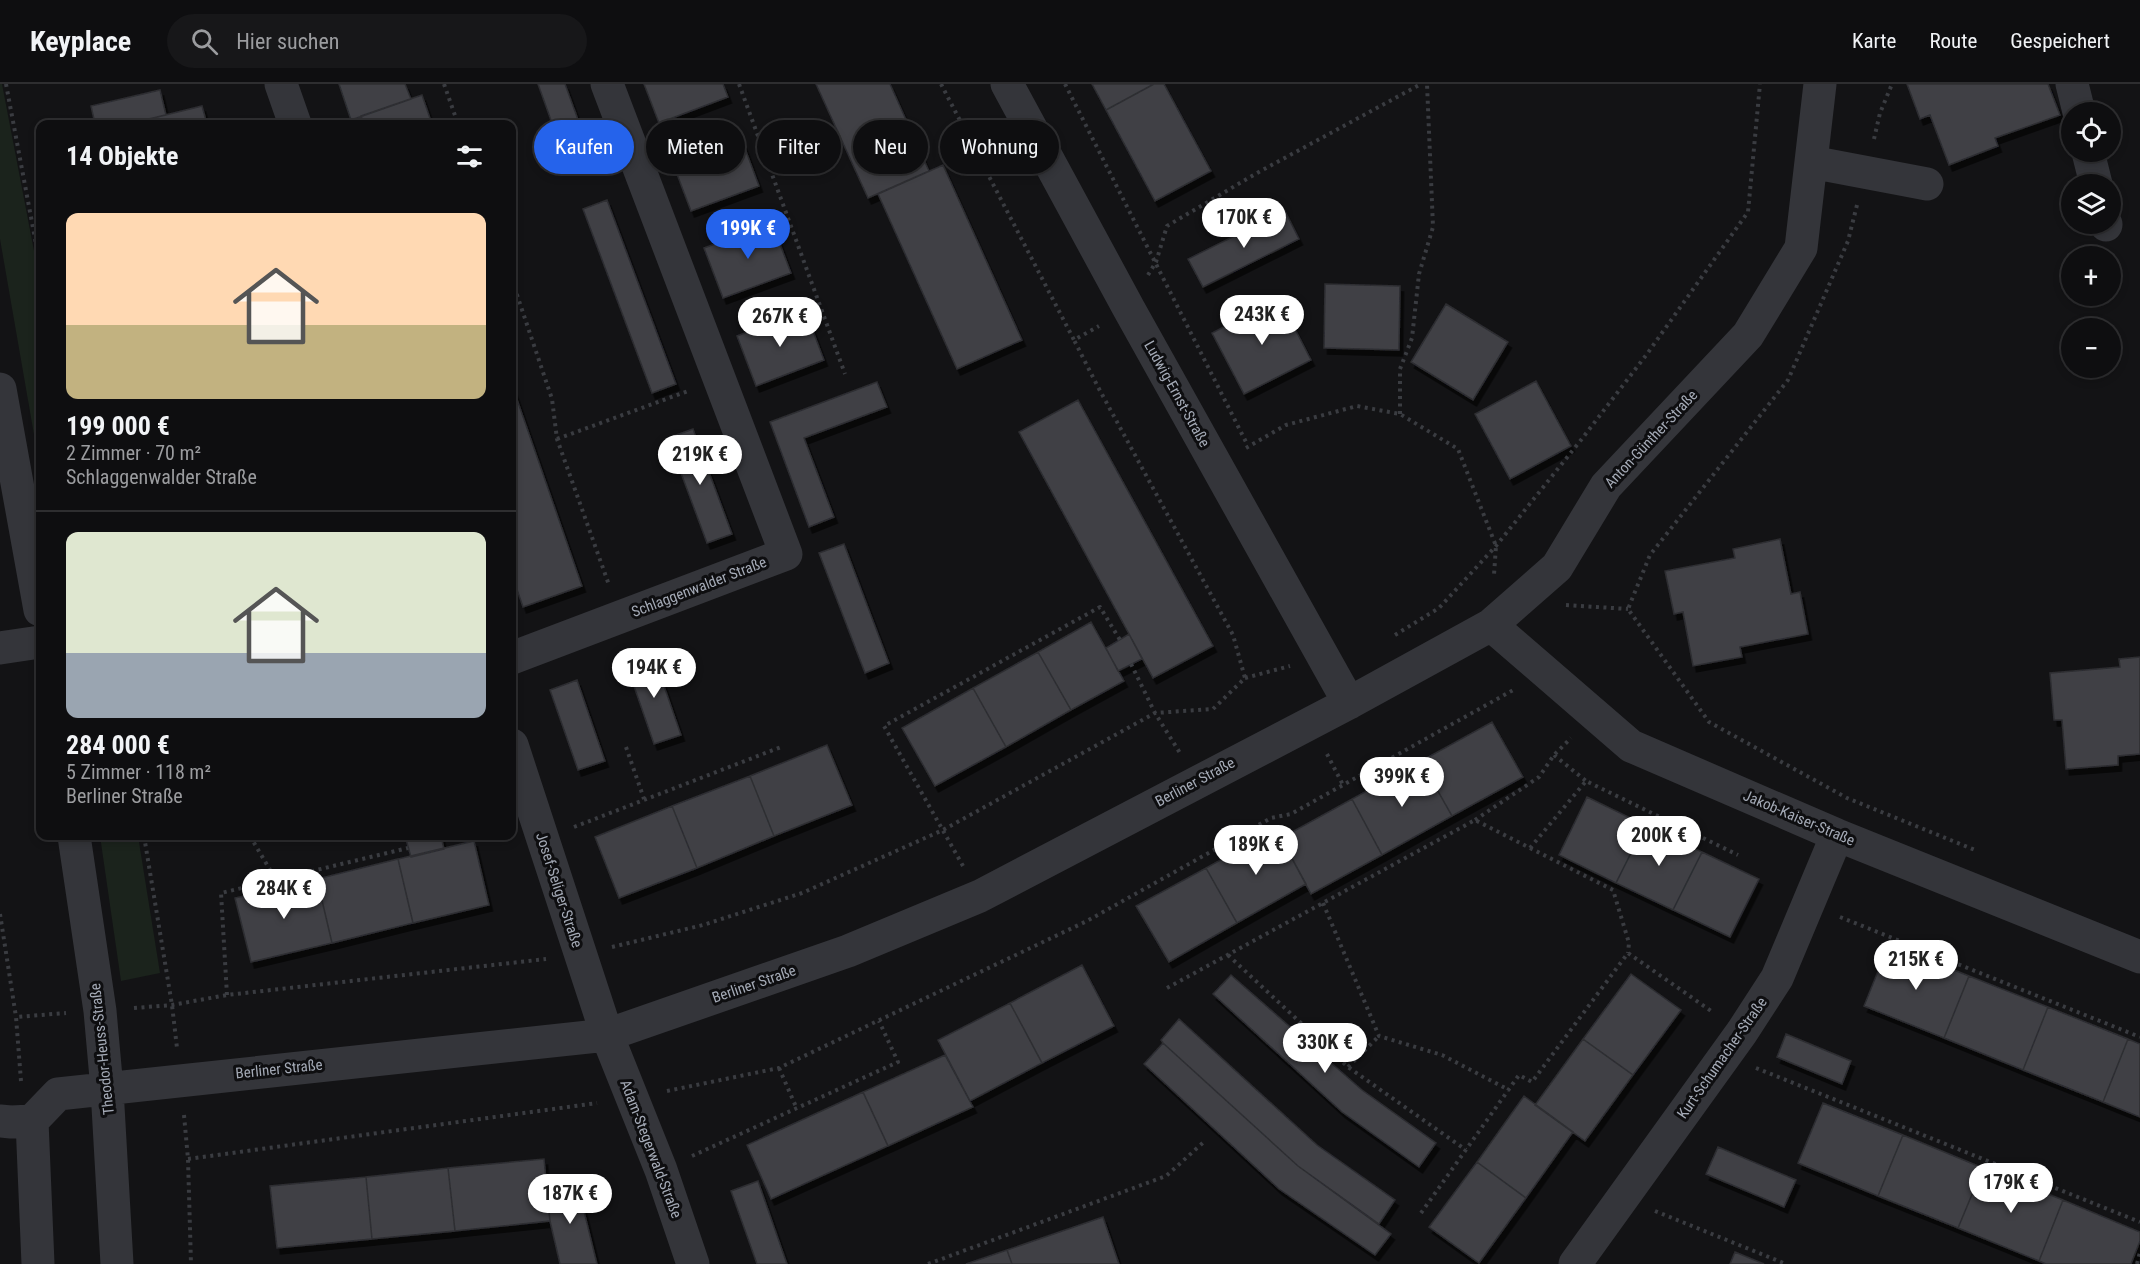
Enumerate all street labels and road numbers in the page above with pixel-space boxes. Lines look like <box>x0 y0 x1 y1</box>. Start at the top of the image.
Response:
street label: Ludwig-Ernst-Straße <box>1140 338 1214 450</box>
street label: Anton-Günther-Straße <box>1601 386 1701 492</box>
street label: Schlaggenwalder Straße <box>629 553 769 621</box>
street label: Berliner Straße <box>1152 754 1238 810</box>
street label: Jakob-Kaiser-Straße <box>1741 786 1857 850</box>
street label: Josef-Seliger-Straße <box>532 830 586 950</box>
street label: Berliner Straße <box>710 961 798 1007</box>
street label: Theodor-Heuss-Straße <box>86 982 118 1116</box>
street label: Kurt-Schumacher-Straße <box>1673 994 1771 1122</box>
street label: Berliner Straße <box>235 1055 323 1083</box>
street label: Adam-Stegerwald-Straße <box>616 1077 686 1221</box>

